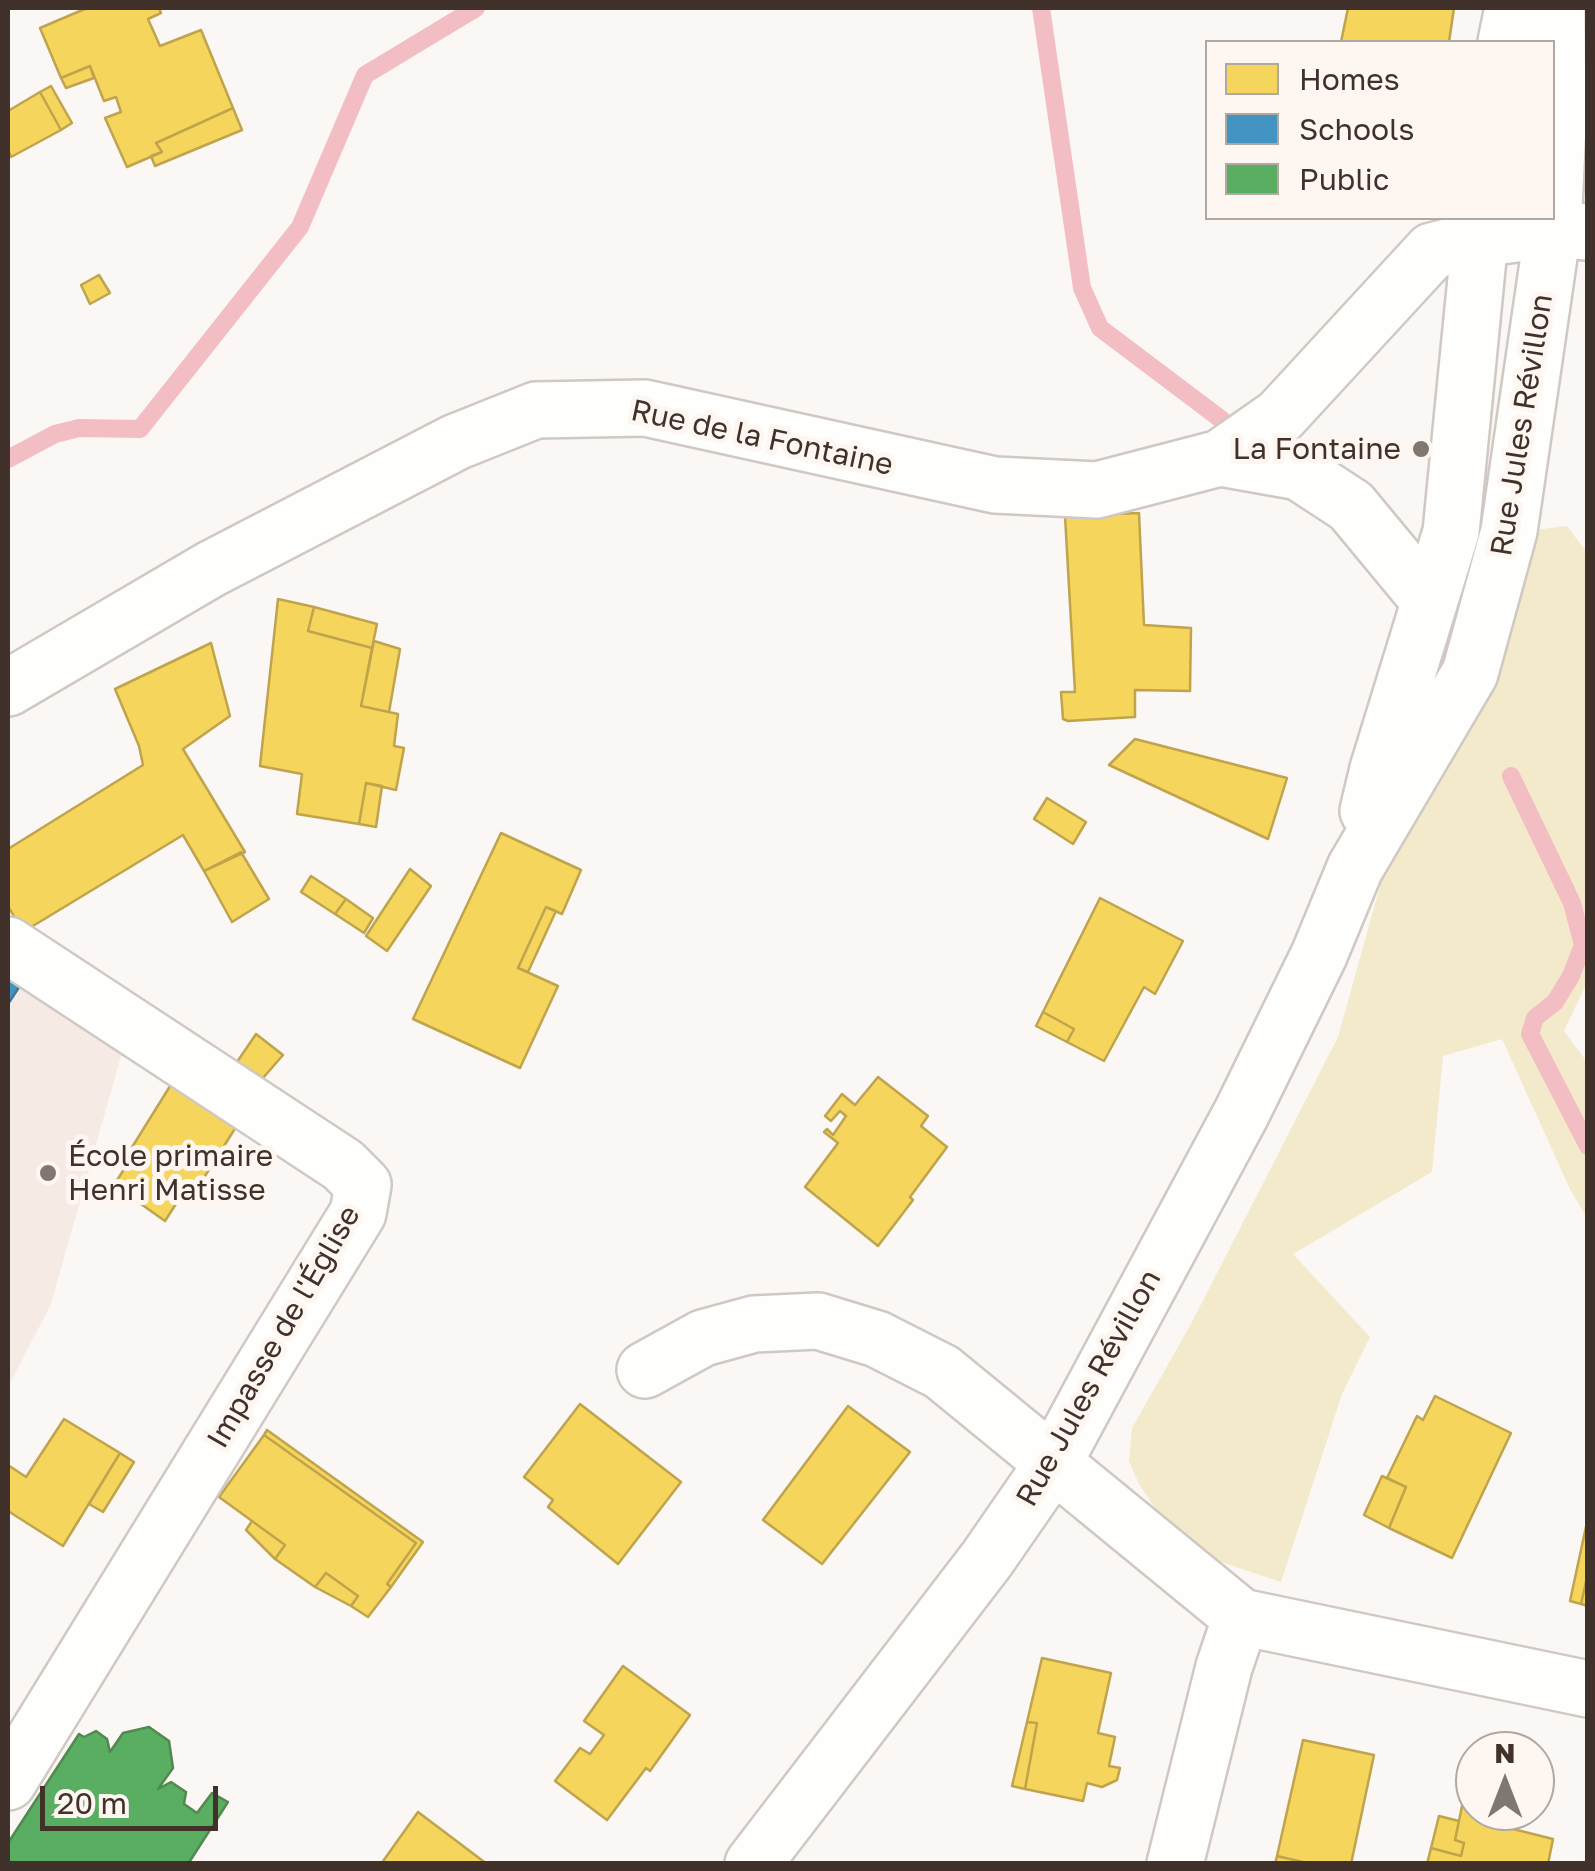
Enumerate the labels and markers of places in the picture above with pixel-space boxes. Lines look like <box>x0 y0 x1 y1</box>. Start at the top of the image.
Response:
place label: La Fontaine <box>1233 431 1401 467</box>
marker: La Fontaine <box>1410 438 1432 460</box>
place label: École primaire Henri Matisse <box>68 1138 273 1208</box>
marker: École primaire Henri Matisse <box>37 1162 59 1184</box>

